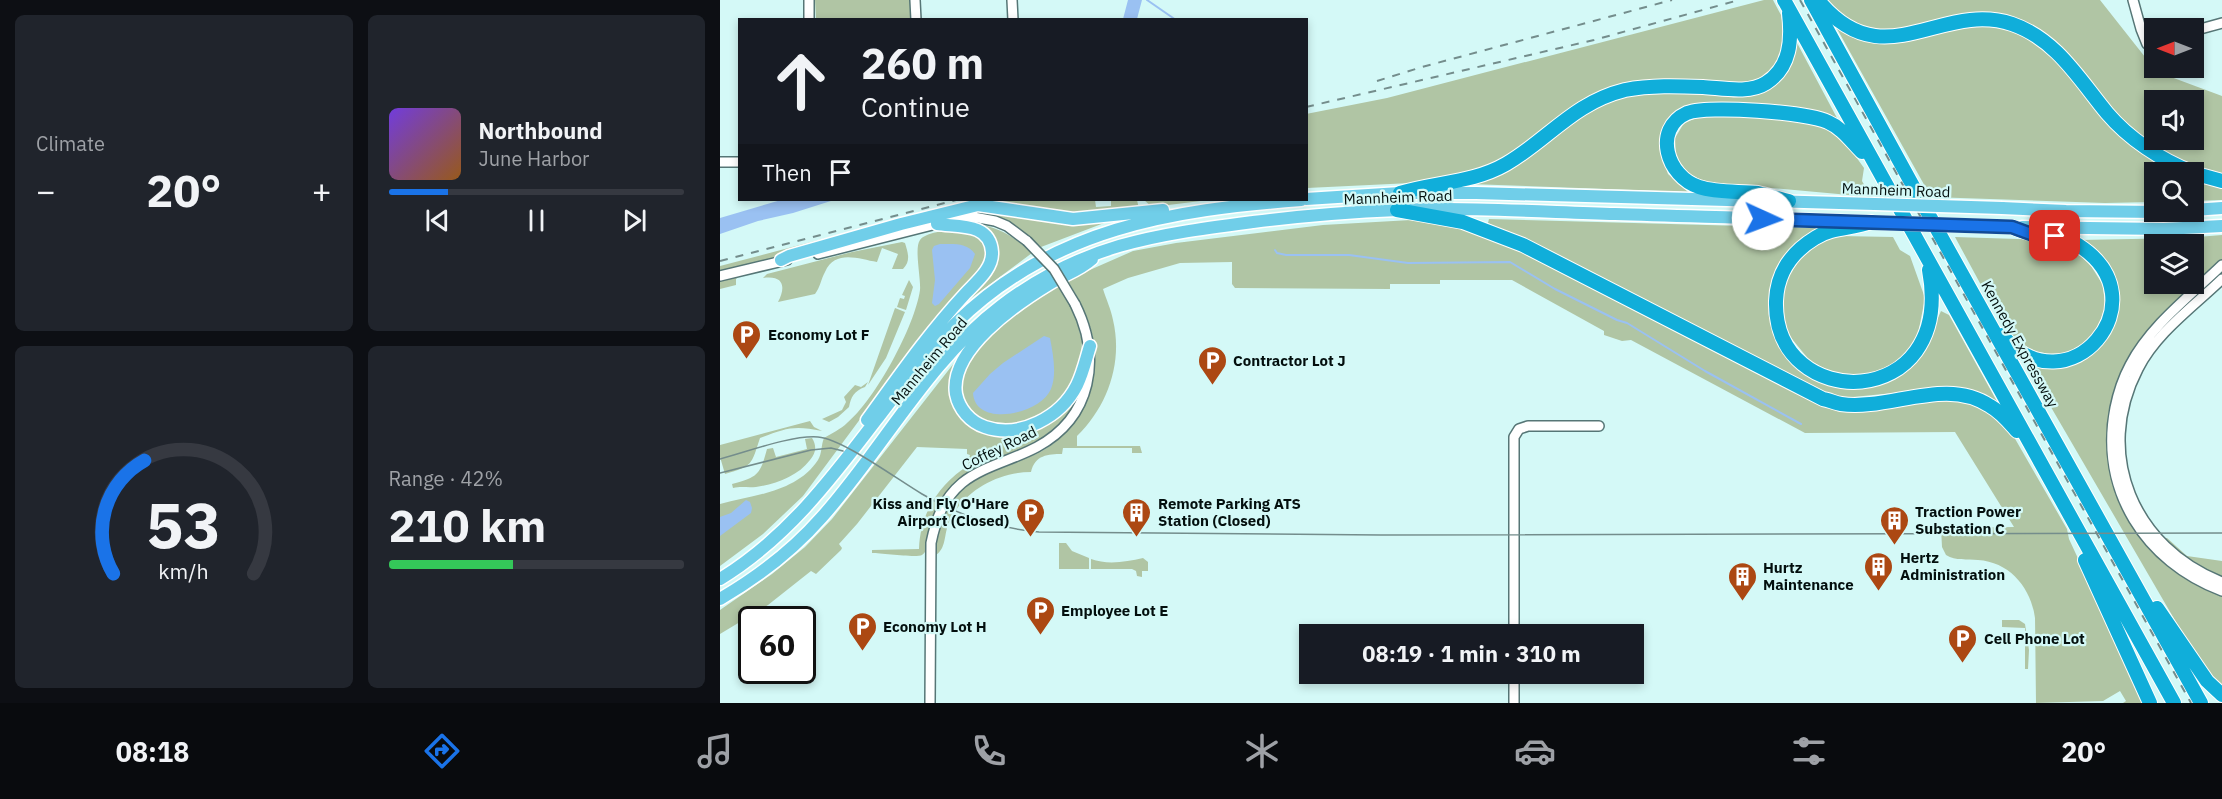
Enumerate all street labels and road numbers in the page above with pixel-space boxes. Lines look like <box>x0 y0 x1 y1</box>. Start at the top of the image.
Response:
street label: Mannheim Road <box>1841 179 1951 201</box>
street label: Mannheim Road <box>1343 186 1453 208</box>
street label: Kennedy Expressway <box>1977 277 2063 411</box>
street label: Mannheim Road <box>887 313 971 409</box>
street label: Coffey Road <box>958 422 1040 474</box>

